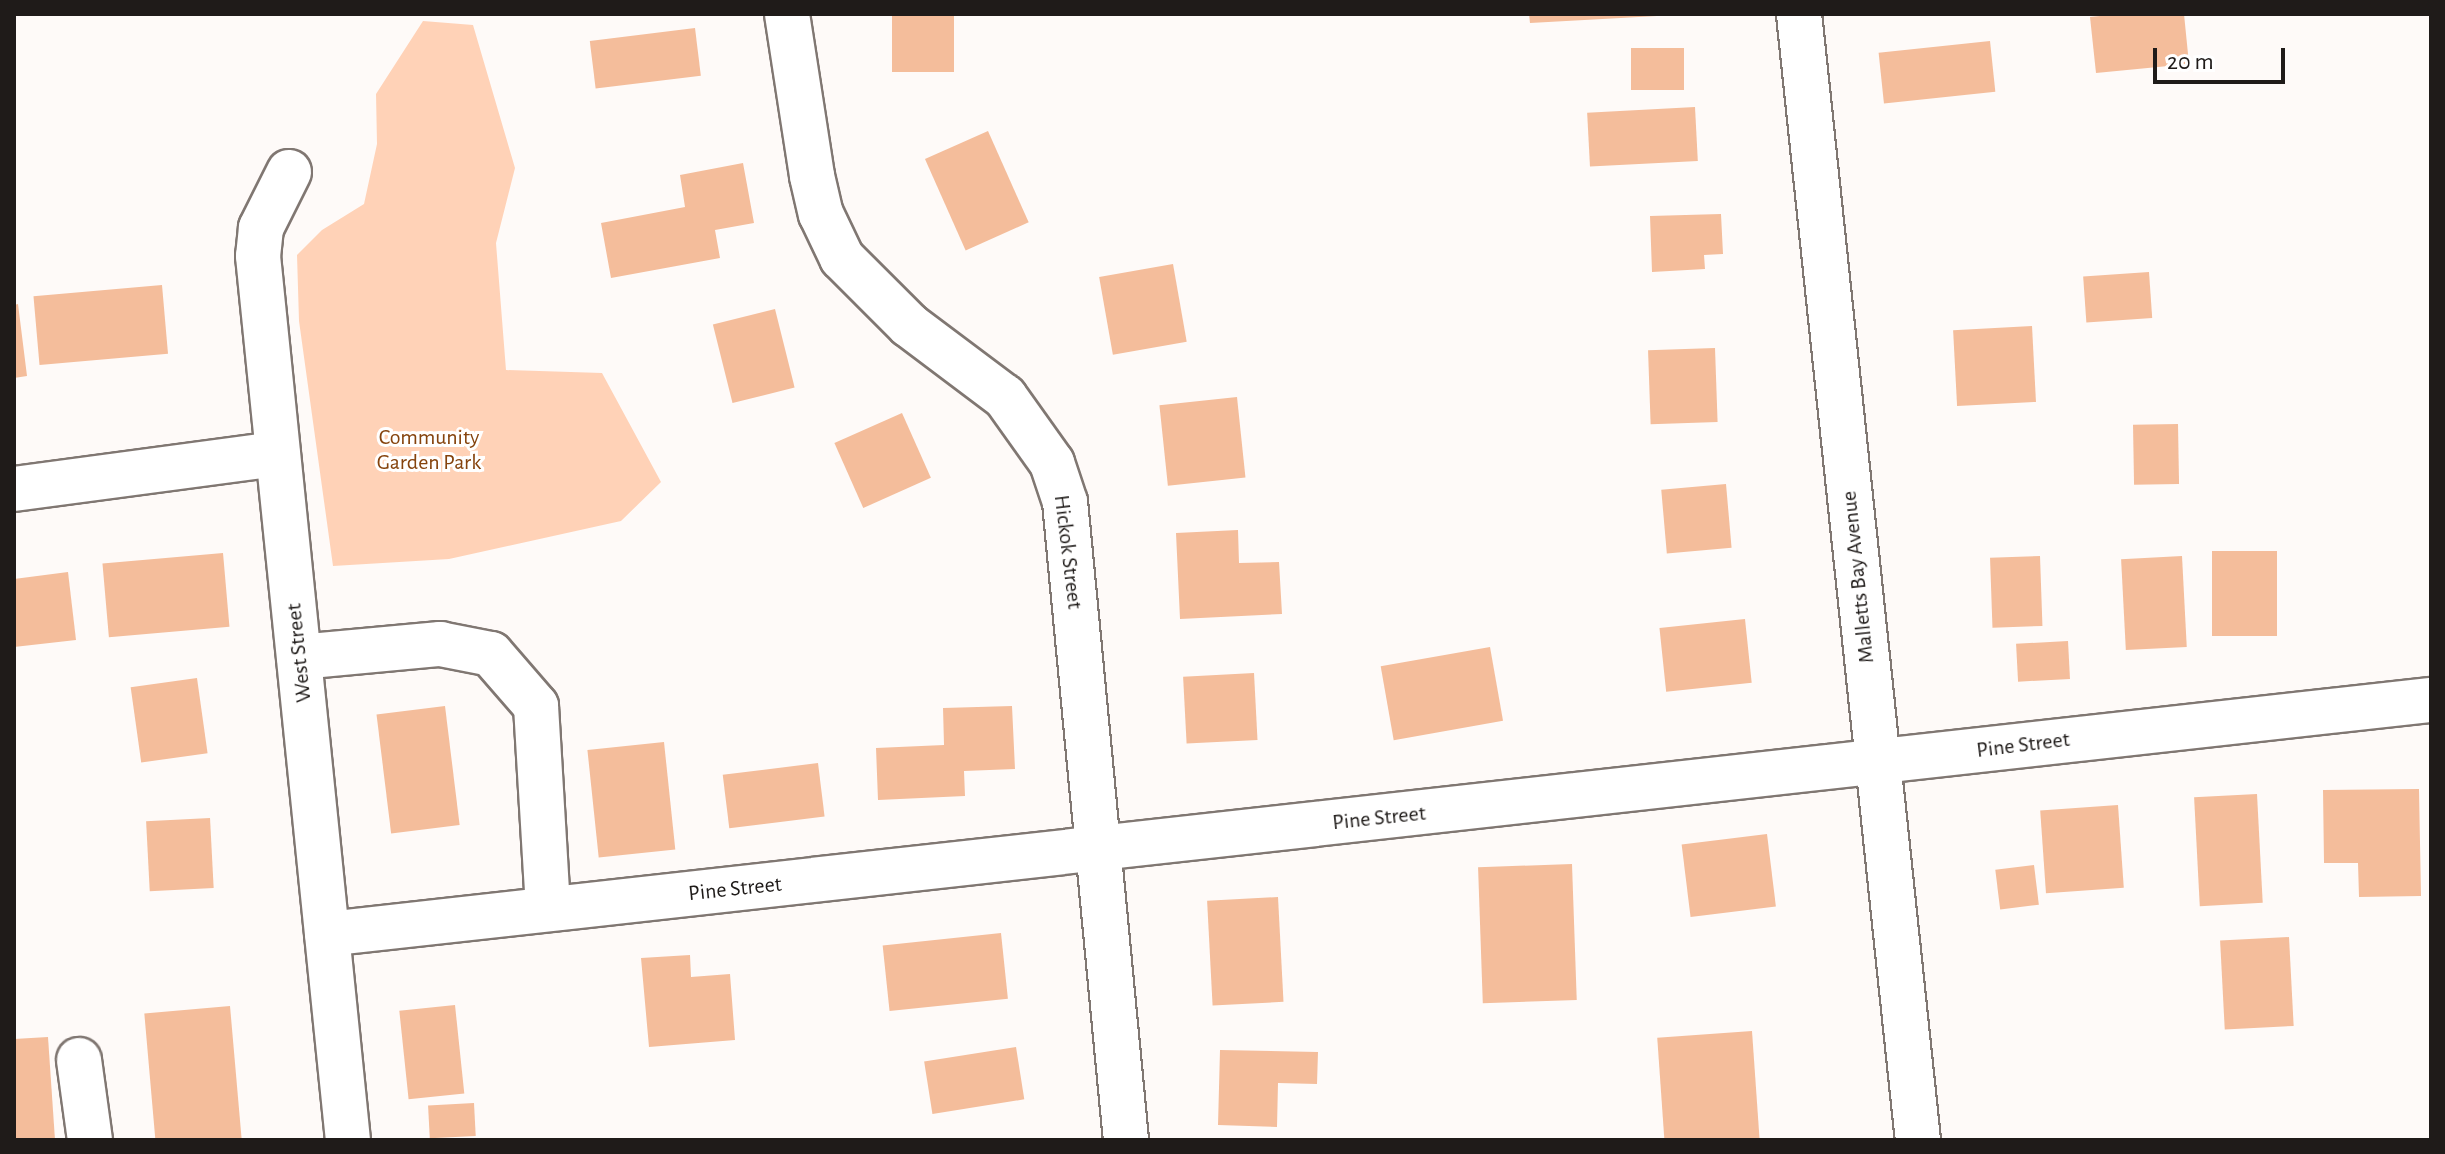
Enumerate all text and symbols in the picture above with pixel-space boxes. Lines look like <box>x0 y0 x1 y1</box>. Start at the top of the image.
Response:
scale bar <box>2157 32 2289 82</box>
text: 20 m <box>2167 50 2214 74</box>
park label: Community Garden Park <box>377 424 481 476</box>
street label: Malletts Bay Avenue <box>1836 490 1880 664</box>
street label: Hickok Street <box>1048 493 1088 611</box>
street label: West Street <box>281 602 317 704</box>
street label: Pine Street <box>1975 726 2071 764</box>
street label: Pine Street <box>1331 800 1427 836</box>
street label: Pine Street <box>687 871 783 907</box>

